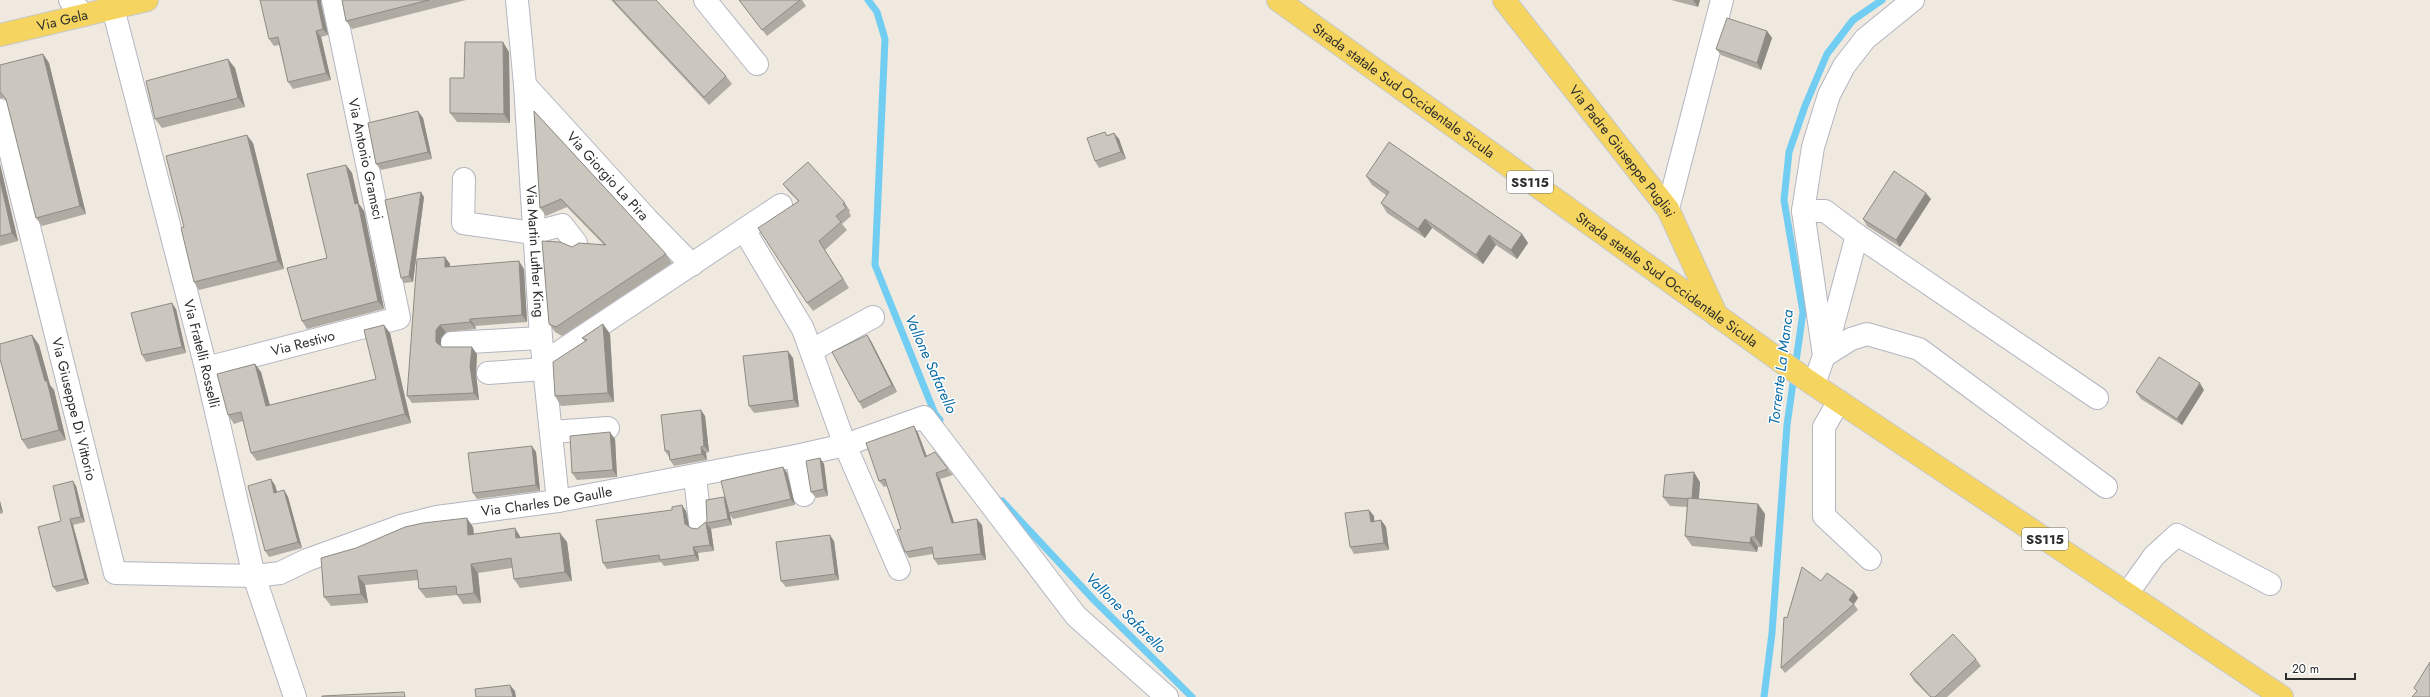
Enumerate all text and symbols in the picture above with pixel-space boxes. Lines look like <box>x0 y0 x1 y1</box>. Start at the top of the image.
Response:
street label: Via Gela <box>35 4 90 36</box>
street label: Strada statale Sud Occidentale Sicula <box>1309 18 1499 163</box>
street label: Via Padre Giuseppe Puglisi <box>1564 81 1680 220</box>
street label: Via Antonio Gramsci <box>343 97 389 221</box>
street label: Via Giorgio La Pira <box>562 127 654 225</box>
road number: SS115 <box>1507 171 1553 193</box>
street label: Via Martin Luther King <box>521 185 550 318</box>
street label: Strada statale Sud Occidentale Sicula <box>1572 207 1762 352</box>
street label: Via Fratelli Rosselli <box>179 297 225 410</box>
water label: Torrente La Manca <box>1763 307 1799 426</box>
water label: Vallone Safarello <box>899 311 963 417</box>
street label: Via Restivo <box>269 325 337 361</box>
street label: Via Giuseppe Di Vittorio <box>47 335 102 483</box>
street label: Via Charles De Gaulle <box>480 481 614 521</box>
road number: SS115 <box>2022 528 2068 550</box>
water label: Vallone Safarello <box>1081 568 1171 658</box>
scale bar <box>2286 655 2355 681</box>
text: 20 m <box>2292 660 2319 678</box>

